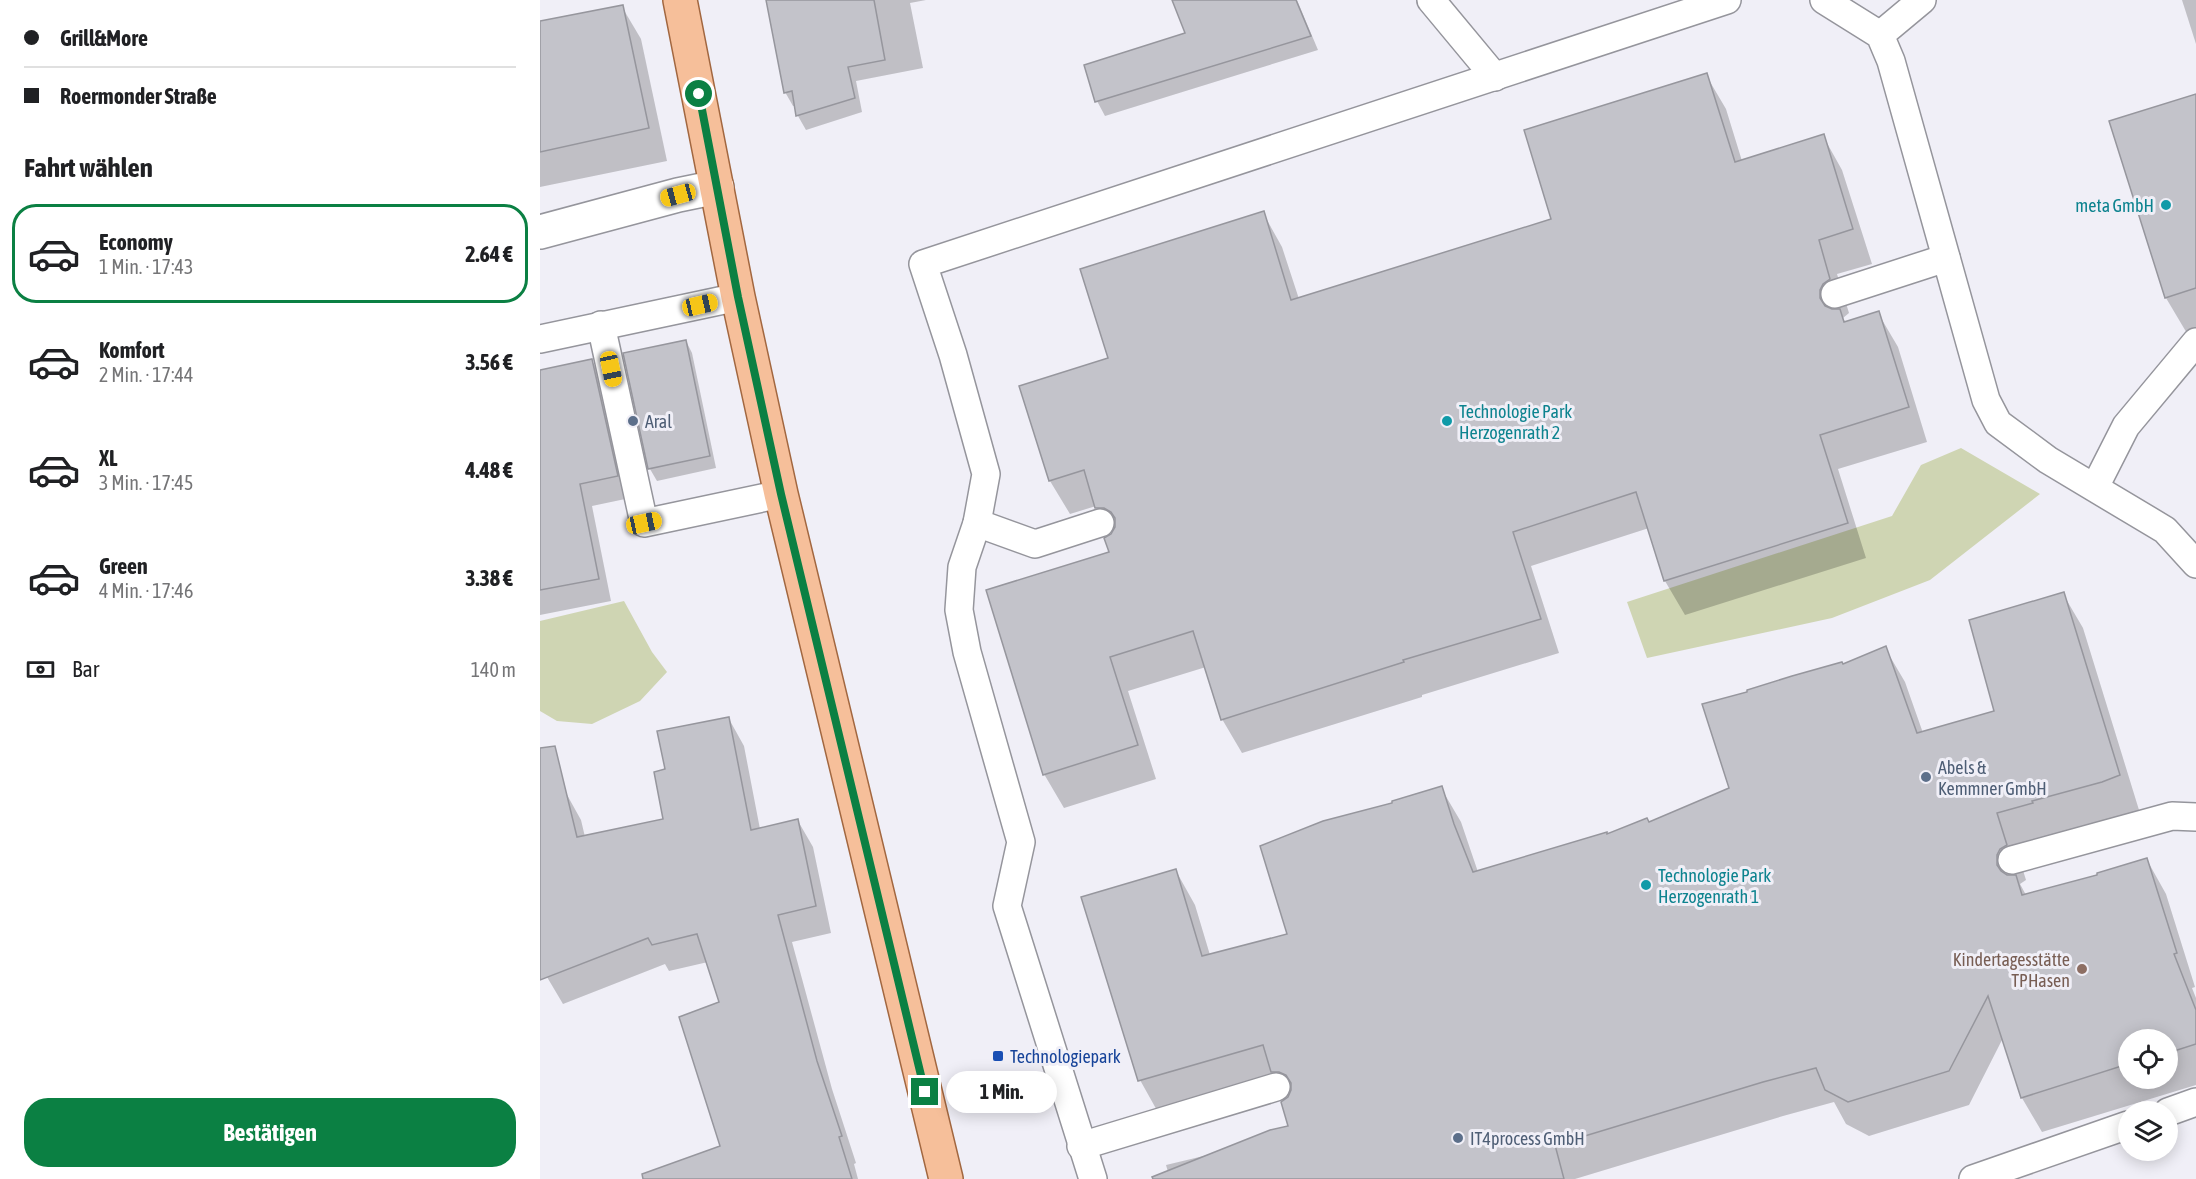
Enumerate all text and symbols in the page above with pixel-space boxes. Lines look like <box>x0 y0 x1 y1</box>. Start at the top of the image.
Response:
text: Grill&More <box>60 25 148 51</box>
route start <box>685 80 712 107</box>
text: Roermonder Straße <box>60 83 217 109</box>
text: Fahrt wählen <box>24 152 153 183</box>
car <box>658 182 698 208</box>
place label: meta GmbH <box>2075 195 2154 216</box>
marker: meta GmbH <box>2159 198 2173 212</box>
icon: car <box>27 227 81 281</box>
text: Economy <box>99 229 173 255</box>
text: 2.64 € <box>465 241 513 267</box>
text: 1 Min. · 17:43 <box>99 255 193 278</box>
car <box>680 292 720 318</box>
icon: car <box>27 335 81 389</box>
text: Komfort <box>99 337 165 363</box>
text: 3.56 € <box>465 349 513 375</box>
car <box>598 350 624 388</box>
text: 2 Min. · 17:44 <box>99 363 193 386</box>
place label: Technologie Park Herzogenrath 2 <box>1459 401 1572 443</box>
place label: Aral <box>645 411 672 432</box>
marker: Aral <box>626 414 640 428</box>
marker: Technologie Park Herzogenrath 2 <box>1440 414 1454 428</box>
icon: car <box>27 443 81 497</box>
text: XL <box>99 445 117 471</box>
text: 4.48 € <box>465 457 513 483</box>
text: 3 Min. · 17:45 <box>99 471 193 494</box>
car <box>625 510 663 536</box>
icon: car <box>27 551 81 605</box>
text: Green <box>99 553 148 579</box>
text: 3.38 € <box>465 565 513 591</box>
text: 4 Min. · 17:46 <box>99 579 193 602</box>
icon: cash <box>24 653 57 686</box>
text: Bar <box>72 656 99 682</box>
text: 140 m <box>471 658 516 681</box>
place label: Abels & Kemmner GmbH <box>1938 757 2047 799</box>
marker: Abels & Kemmner GmbH <box>1919 770 1933 784</box>
place label: Technologie Park Herzogenrath 1 <box>1658 865 1771 907</box>
marker: Technologie Park Herzogenrath 1 <box>1639 878 1653 892</box>
place label: Kindertagesstätte TPHasen <box>1953 949 2070 991</box>
marker: Kindertagesstätte TPHasen <box>2075 962 2089 976</box>
map controls <box>2118 1029 2178 1161</box>
button: locate <box>2118 1029 2178 1089</box>
place label: Technologiepark <box>1010 1046 1121 1067</box>
marker: Technologiepark <box>991 1049 1005 1063</box>
callout: 1 Min. <box>946 1071 1057 1113</box>
route end <box>911 1078 938 1105</box>
text: 1 Min. <box>980 1080 1023 1103</box>
button: Bestätigen <box>24 1098 516 1167</box>
button: layers <box>2118 1101 2178 1161</box>
place label: IT4process GmbH <box>1470 1128 1585 1149</box>
marker: IT4process GmbH <box>1451 1131 1465 1145</box>

